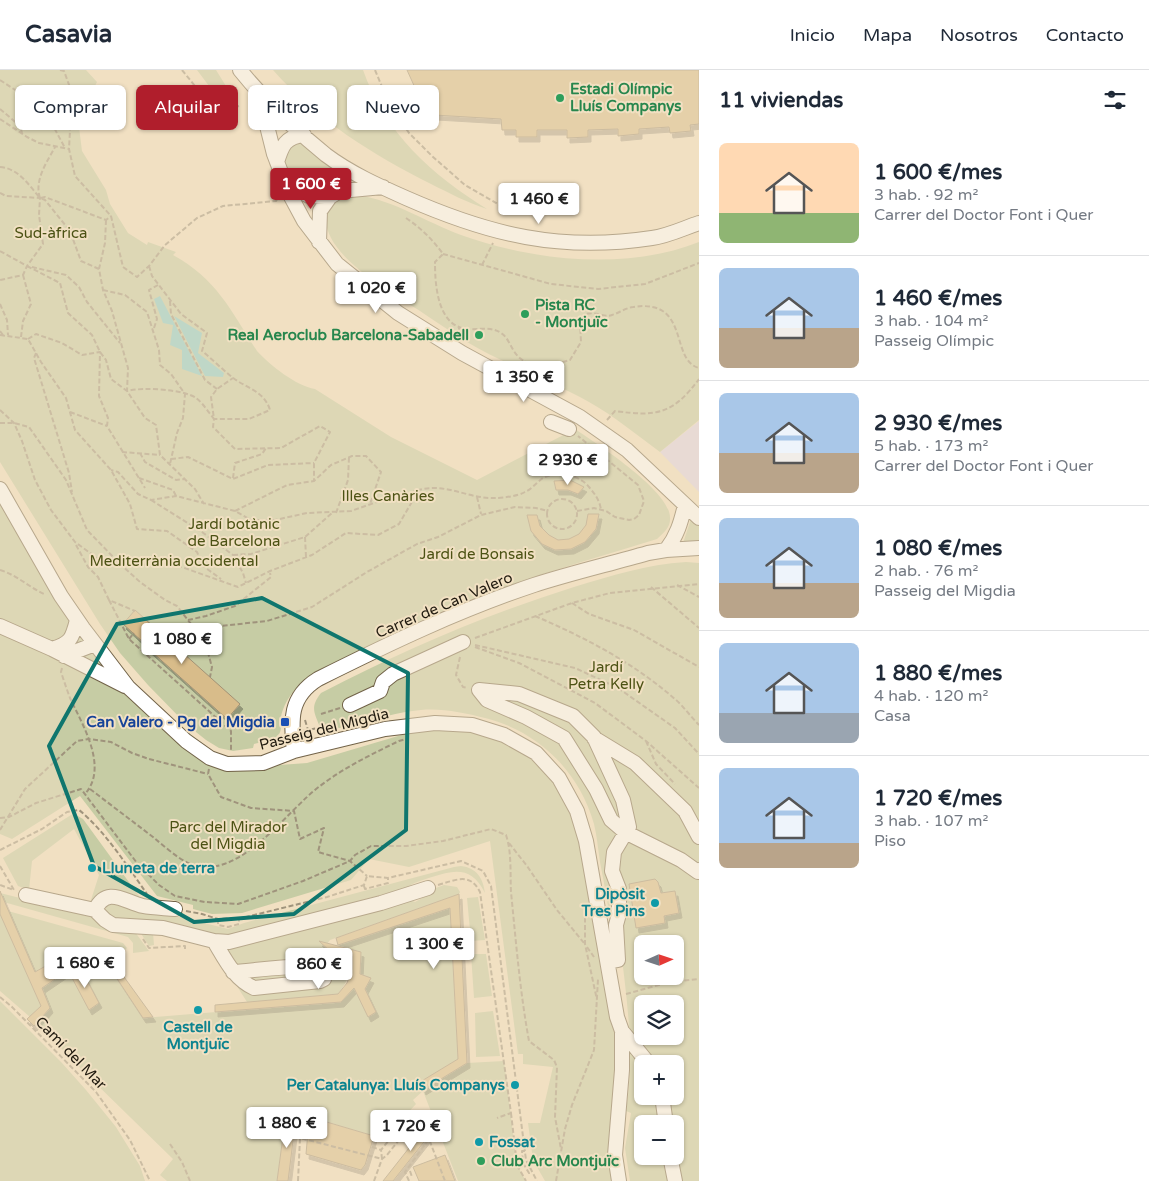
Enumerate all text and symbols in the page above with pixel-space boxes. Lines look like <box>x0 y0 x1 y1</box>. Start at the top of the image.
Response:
text: Casavia <box>25 20 112 49</box>
text: Inicio <box>790 24 835 46</box>
text: Mapa <box>863 24 912 46</box>
text: Nosotros <box>940 24 1018 46</box>
text: Contacto <box>1046 24 1124 46</box>
place label: Estadi Olímpic Lluís Companys <box>570 80 682 116</box>
chip: Comprar <box>15 85 126 130</box>
chip: Alquilar <box>136 85 238 130</box>
chip: Filtros <box>248 85 337 130</box>
chip: Nuevo <box>347 85 439 130</box>
icon: filters <box>1101 86 1129 114</box>
text: 11 viviendas <box>719 88 843 113</box>
marker: Estadi Olímpic Lluís Companys <box>554 92 566 104</box>
text: 1 600 €/mes <box>874 160 1002 185</box>
icon: home <box>759 163 819 223</box>
pin: 1 600 € <box>265 168 357 210</box>
text: 1 600 € <box>281 174 341 194</box>
pin: 1 460 € <box>493 182 585 225</box>
text: 3 hab. · 92 m² <box>874 185 978 205</box>
text: 1 460 € <box>509 189 569 209</box>
text: Carrer del Doctor Font i Quer <box>874 205 1093 225</box>
park label: Sud-àfrica <box>15 224 87 242</box>
pin: 1 020 € <box>330 272 422 314</box>
text: 1 020 € <box>346 278 406 298</box>
text: 1 460 €/mes <box>874 286 1002 311</box>
icon: home <box>759 288 819 348</box>
place label: Pista RC - Montjuïc <box>535 296 608 332</box>
marker: Pista RC - Montjuïc <box>519 308 531 320</box>
text: 3 hab. · 104 m² <box>874 311 988 331</box>
place label: Real Aeroclub Barcelona-Sabadell <box>227 326 469 344</box>
marker: Real Aeroclub Barcelona-Sabadell <box>473 329 485 341</box>
text: Passeig Olímpic <box>874 331 994 351</box>
pin: 1 350 € <box>478 360 570 403</box>
text: 1 350 € <box>494 367 554 387</box>
text: 2 930 €/mes <box>874 411 1002 436</box>
icon: home <box>759 413 819 473</box>
text: 5 hab. · 173 m² <box>874 436 988 456</box>
pin: 2 930 € <box>522 444 614 486</box>
text: 2 930 € <box>538 450 598 470</box>
text: Carrer del Doctor Font i Quer <box>874 456 1093 476</box>
park label: Illes Canàries <box>342 487 434 505</box>
park label: Jardí botànic de Barcelona <box>187 515 281 550</box>
text: 1 080 €/mes <box>874 536 1002 561</box>
icon: home <box>759 538 819 598</box>
park label: Jardí de Bonsais <box>419 545 535 563</box>
park label: Mediterrània occidental <box>90 552 258 570</box>
text: 2 hab. · 76 m² <box>874 561 978 581</box>
street label: Carrer de Can Valero <box>373 568 515 642</box>
text: Passeig del Migdia <box>874 581 1016 601</box>
pin: 1 080 € <box>136 622 228 665</box>
text: 1 080 € <box>152 629 212 649</box>
park label: Jardí Petra Kelly <box>568 658 644 693</box>
text: 1 880 €/mes <box>874 661 1002 686</box>
icon: home <box>759 663 819 723</box>
text: 4 hab. · 120 m² <box>874 686 988 706</box>
street label: Passeig del Migdia <box>257 704 391 754</box>
text: Casa <box>874 706 911 726</box>
place label: Can Valero - Pg del Migdia <box>86 713 275 732</box>
marker: Can Valero - Pg del Migdia <box>279 716 291 728</box>
text: 1 720 €/mes <box>874 786 1002 811</box>
icon: home <box>759 788 819 848</box>
text: 3 hab. · 107 m² <box>874 811 988 831</box>
park label: Parc del Mirador del Migdia <box>169 818 287 853</box>
text: Piso <box>874 831 906 851</box>
place label: Lluneta de terra <box>102 859 215 877</box>
marker: Lluneta de terra <box>86 862 98 874</box>
place label: Dipòsit Tres Pins <box>581 885 645 920</box>
marker: Dipòsit Tres Pins <box>649 897 661 909</box>
pin: 1 300 € <box>388 928 480 970</box>
text: 1 300 € <box>404 934 464 954</box>
north arrow <box>634 935 684 985</box>
map controls <box>634 935 684 1165</box>
pin: 1 680 € <box>39 946 131 989</box>
pin: 860 € <box>284 948 354 990</box>
text: 1 680 € <box>55 953 115 973</box>
text: 860 € <box>296 954 342 974</box>
button: layers <box>634 995 684 1045</box>
marker: Castell de Montjuïc <box>192 1004 204 1016</box>
street label: Camí del Mar <box>32 1013 110 1093</box>
place label: Castell de Montjuïc <box>163 1018 233 1054</box>
button: + <box>634 1055 684 1105</box>
place label: Per Catalunya: Lluís Companys <box>287 1076 505 1095</box>
marker: Per Catalunya: Lluís Companys <box>509 1079 521 1091</box>
pin: 1 880 € <box>241 1106 333 1149</box>
pin: 1 720 € <box>365 1110 457 1152</box>
text: 1 880 € <box>257 1113 317 1133</box>
button: − <box>634 1115 684 1165</box>
text: 1 720 € <box>381 1116 441 1136</box>
place label: Fossat <box>489 1133 535 1151</box>
marker: Fossat <box>473 1136 485 1148</box>
place label: Club Arc Montjuïc <box>491 1152 619 1171</box>
marker: Club Arc Montjuïc <box>475 1155 487 1167</box>

